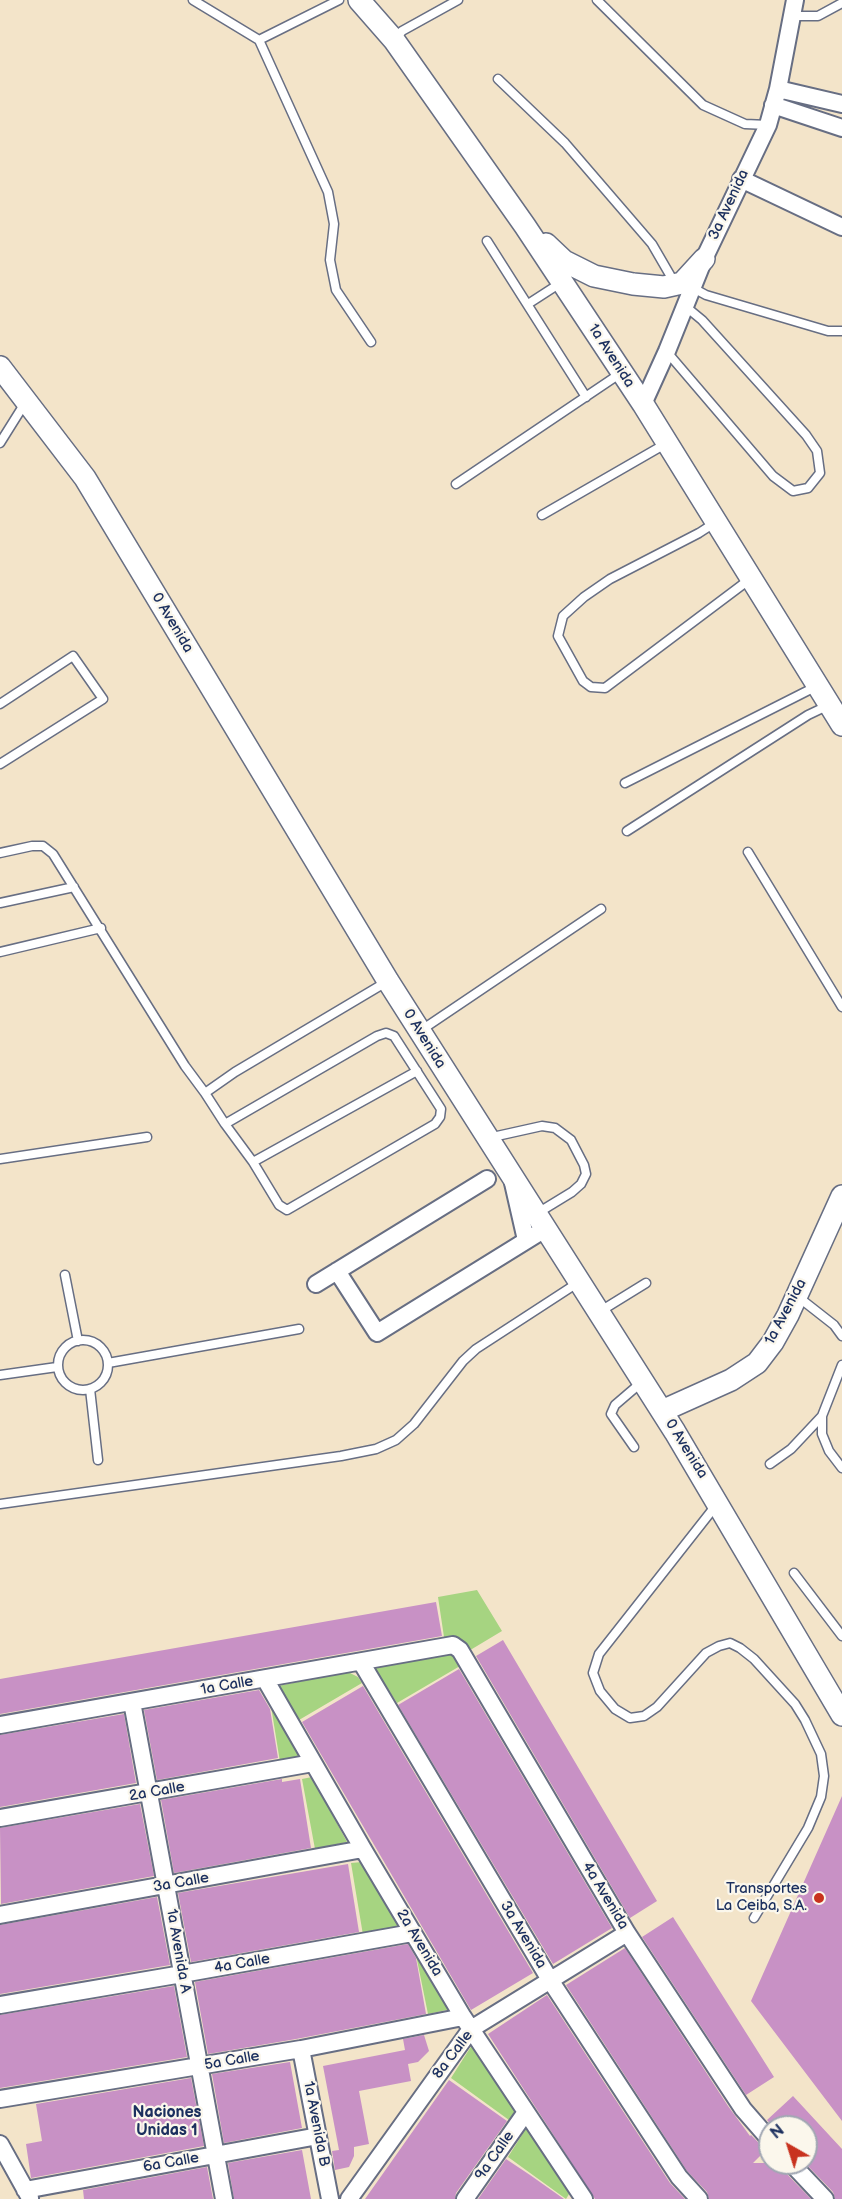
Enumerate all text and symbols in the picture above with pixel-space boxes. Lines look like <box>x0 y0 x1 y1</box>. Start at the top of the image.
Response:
street label: 3a Avenida <box>705 167 753 243</box>
street label: 1a Avenida <box>584 321 638 391</box>
street label: 0 Avenida <box>147 590 197 656</box>
street label: 0 Avenida <box>399 1006 449 1072</box>
street label: 1a Avenida <box>761 1276 811 1348</box>
street label: 0 Avenida <box>661 1416 711 1482</box>
street label: 1a Calle <box>199 1673 255 1699</box>
street label: 2a Calle <box>128 1778 186 1806</box>
street label: 4a Avenida <box>578 1859 632 1933</box>
street label: 3a Calle <box>152 1869 210 1897</box>
place label: Transportes La Ceiba, S.A. <box>716 1880 807 1915</box>
marker: Transportes La Ceiba, S.A. <box>812 1891 826 1905</box>
street label: 3a Avenida <box>496 1898 550 1972</box>
street label: 2a Avenida <box>392 1906 446 1980</box>
street label: 1a Avenida A <box>162 1907 194 1995</box>
street label: 4a Calle <box>213 1950 271 1978</box>
street label: 8a Calle <box>429 2027 477 2083</box>
street label: 5a Calle <box>203 2047 261 2075</box>
street label: 1a Avenida B <box>299 2080 333 2168</box>
district label: Naciones Unidas 1 <box>133 2103 201 2141</box>
north arrow <box>758 2115 818 2175</box>
text: N <box>767 2121 788 2143</box>
street label: 9a Calle <box>472 2128 518 2184</box>
street label: 6a Calle <box>142 2149 200 2177</box>

